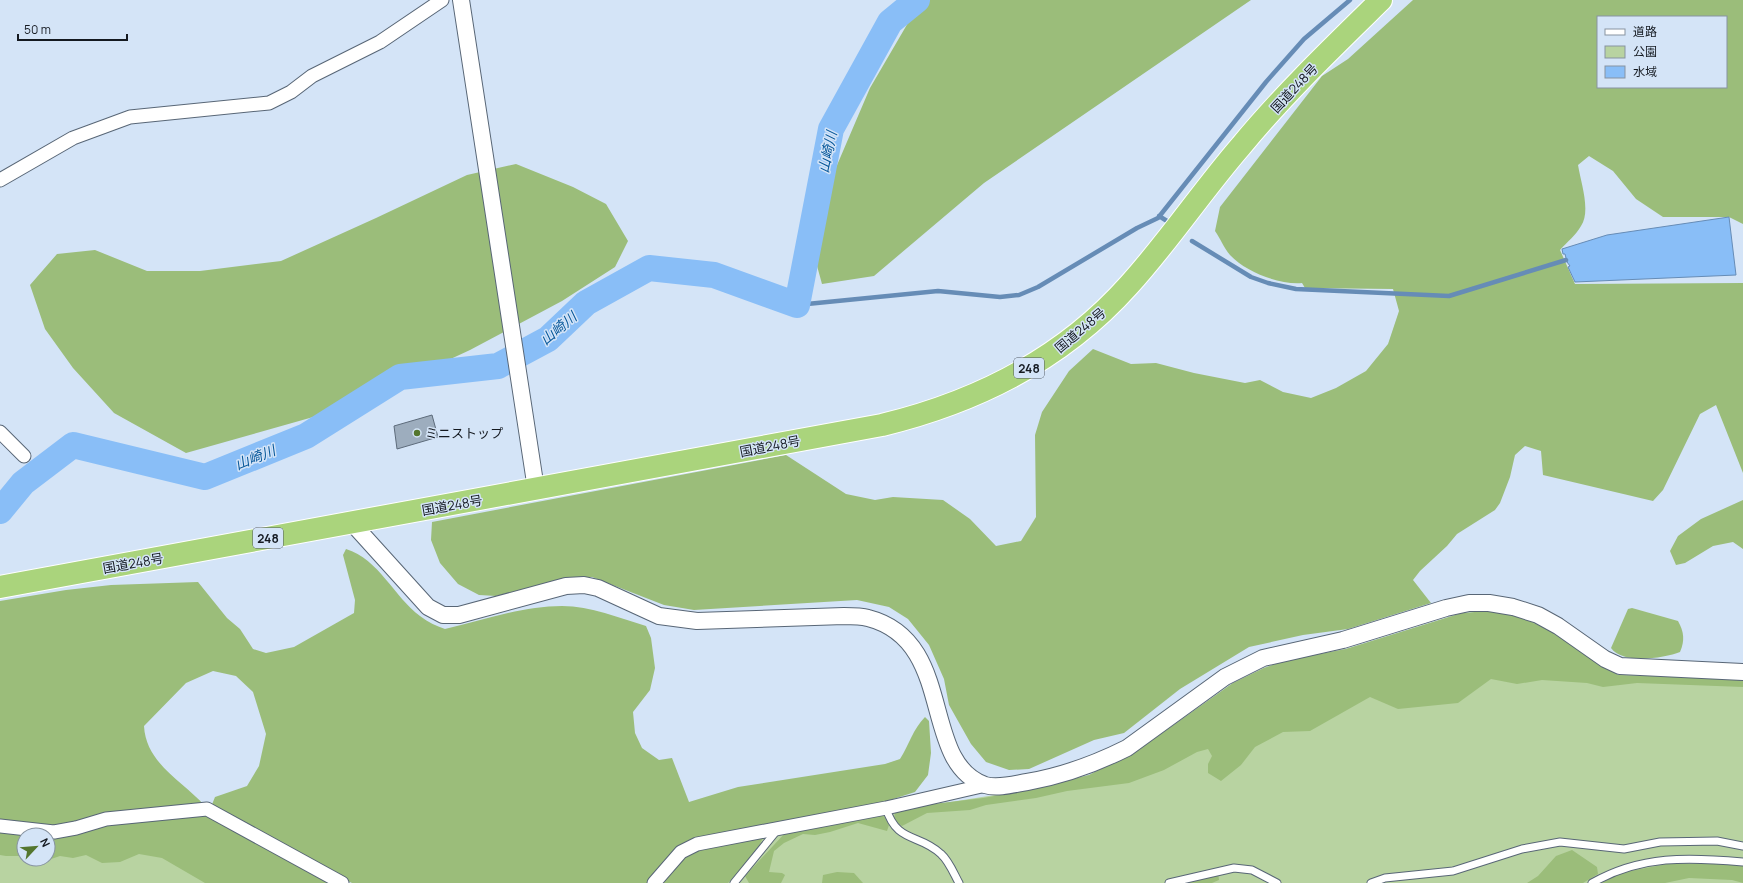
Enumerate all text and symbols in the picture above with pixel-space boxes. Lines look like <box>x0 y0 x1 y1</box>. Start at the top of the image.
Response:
scale bar <box>18 16 127 42</box>
legend <box>1597 16 1727 88</box>
text: 50 m <box>24 21 51 38</box>
text: 道路 <box>1633 23 1657 40</box>
text: 公園 <box>1633 43 1657 60</box>
street label: 国道248号 <box>1266 59 1322 117</box>
text: 水域 <box>1633 63 1657 80</box>
water label: 山崎川 <box>813 128 841 175</box>
street label: 国道248号 <box>1051 303 1109 357</box>
water label: 山崎川 <box>536 306 582 349</box>
road number: 248 <box>1014 358 1044 378</box>
place label: ミニストップ <box>425 424 503 442</box>
marker: ミニストップ <box>412 428 422 438</box>
street label: 国道248号 <box>738 431 802 461</box>
water label: 山崎川 <box>232 440 280 474</box>
street label: 国道248号 <box>420 491 484 519</box>
road number: 248 <box>253 528 283 548</box>
street label: 国道248号 <box>101 549 165 577</box>
north arrow <box>16 827 56 867</box>
text: N <box>37 836 54 849</box>

